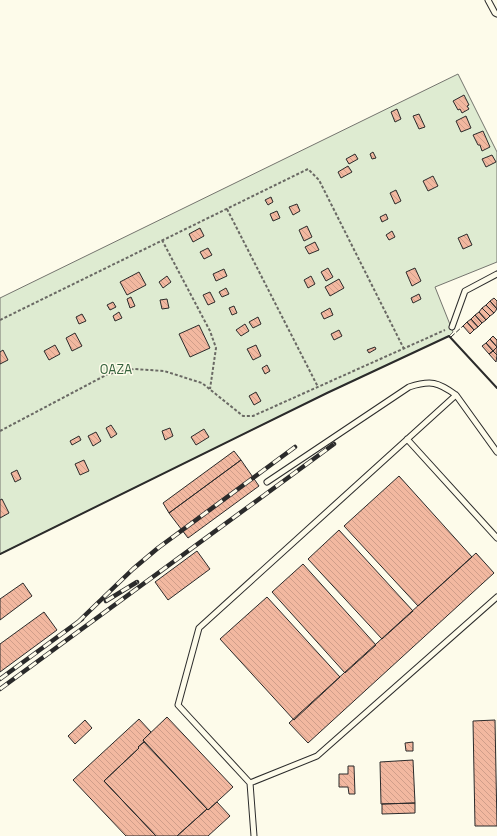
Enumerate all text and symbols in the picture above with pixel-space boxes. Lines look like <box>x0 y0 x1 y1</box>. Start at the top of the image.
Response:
park label: OAZA <box>100 361 132 378</box>

